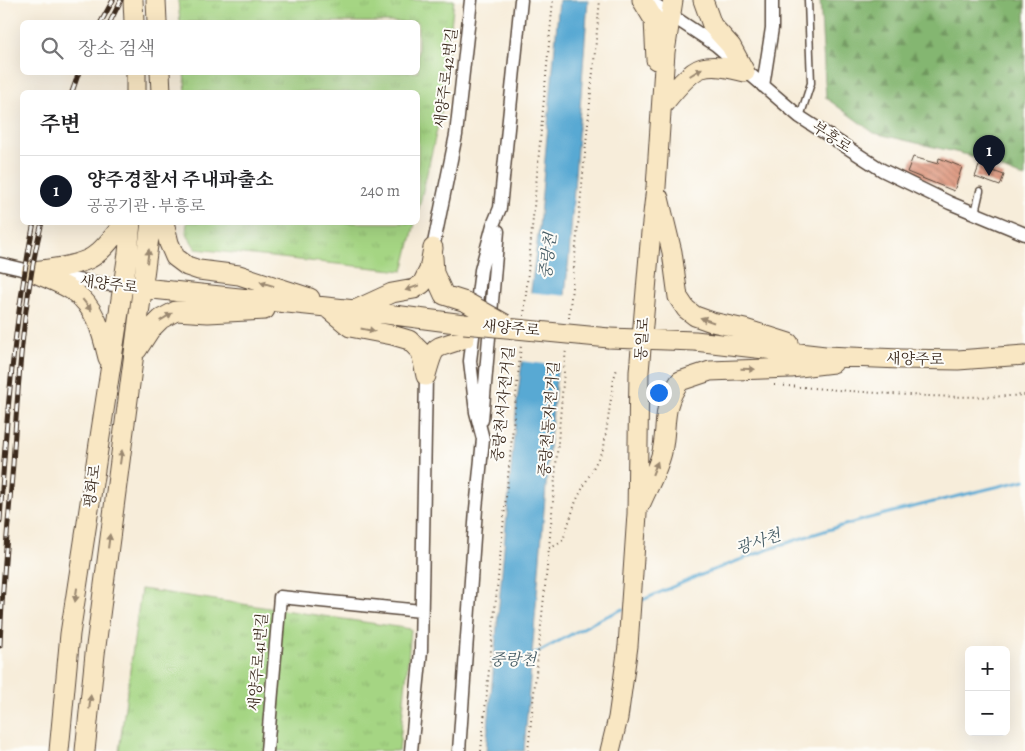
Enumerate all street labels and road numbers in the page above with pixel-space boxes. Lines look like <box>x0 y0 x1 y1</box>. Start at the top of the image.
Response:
street label: 새양주로42번길 <box>430 27 462 129</box>
street label: 부흥로 <box>808 117 856 157</box>
street label: 새양주로 <box>79 271 139 298</box>
street label: 새양주로 <box>481 316 541 341</box>
street label: 동일로 <box>631 316 654 361</box>
street label: 중랑천서자전거길 <box>487 345 519 463</box>
street label: 새양주로 <box>886 348 945 370</box>
street label: 중랑천동자전거길 <box>534 360 564 478</box>
street label: 평화로 <box>79 463 105 509</box>
street label: 새양주로41번길 <box>244 612 272 712</box>

